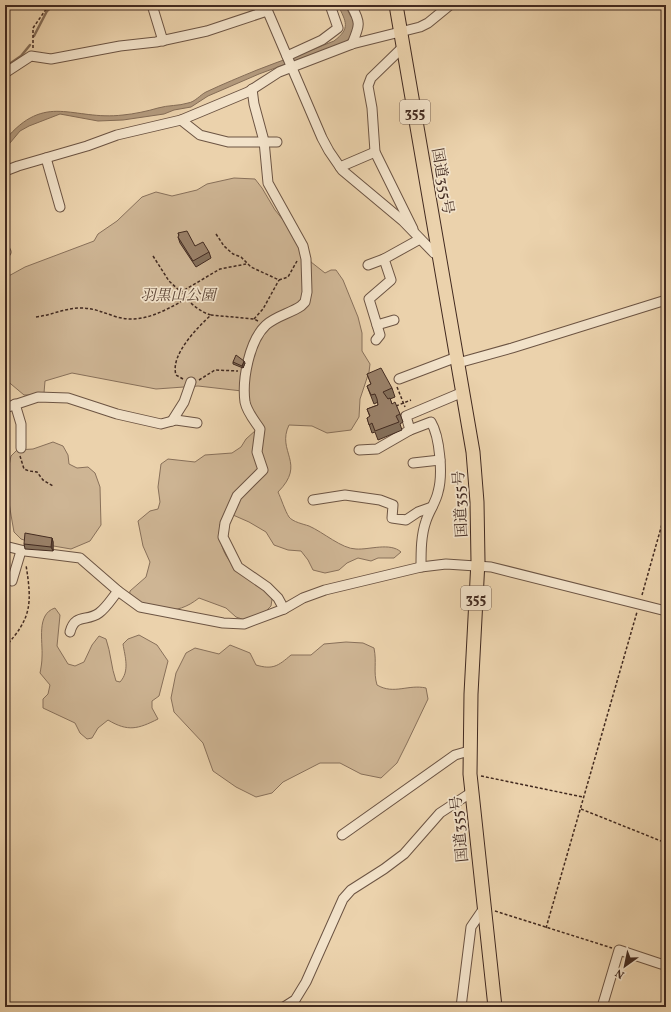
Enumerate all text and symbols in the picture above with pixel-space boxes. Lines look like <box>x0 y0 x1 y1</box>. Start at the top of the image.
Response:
road number: 355 <box>400 100 430 124</box>
street label: 国道355号 <box>425 146 458 216</box>
park label: 羽黒山公園 <box>140 286 218 307</box>
street label: 国道355号 <box>449 470 474 538</box>
road number: 355 <box>461 586 491 610</box>
street label: 国道355号 <box>447 794 474 863</box>
north arrow <box>605 946 645 986</box>
text: N <box>613 965 628 982</box>

